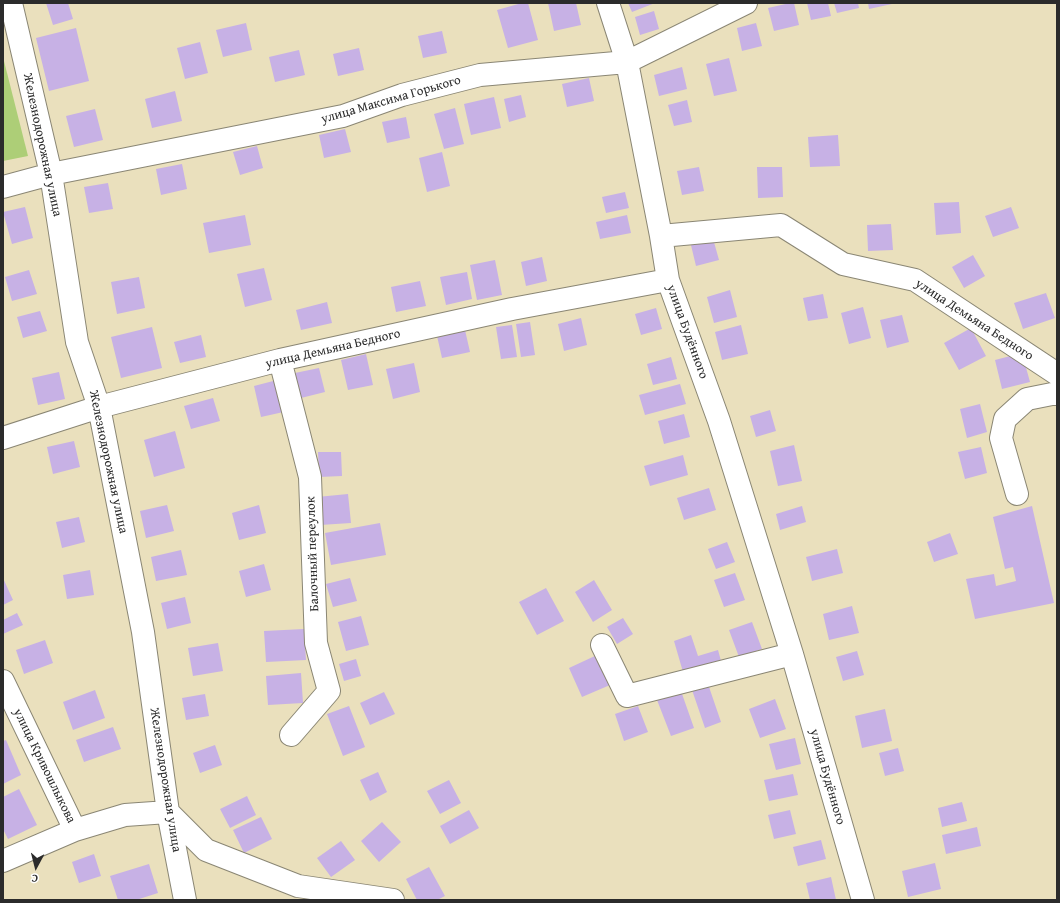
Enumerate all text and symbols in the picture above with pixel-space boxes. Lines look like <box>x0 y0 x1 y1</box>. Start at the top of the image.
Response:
street label: Железнодорожная улица <box>19 72 65 218</box>
street label: улица Максима Горького <box>319 73 463 127</box>
street label: улица Демьяна Бедного <box>912 276 1036 364</box>
street label: улица Будённого <box>663 283 711 381</box>
street label: улица Демьяна Бедного <box>264 326 402 372</box>
street label: Железнодорожная улица <box>85 389 131 535</box>
street label: Балочный переулок <box>303 496 323 612</box>
street label: улица Кривошлыкова <box>9 706 79 826</box>
street label: Железнодорожная улица <box>146 707 184 853</box>
street label: улица Будённого <box>806 727 848 827</box>
north arrow <box>16 847 56 887</box>
text: С <box>30 871 39 887</box>

